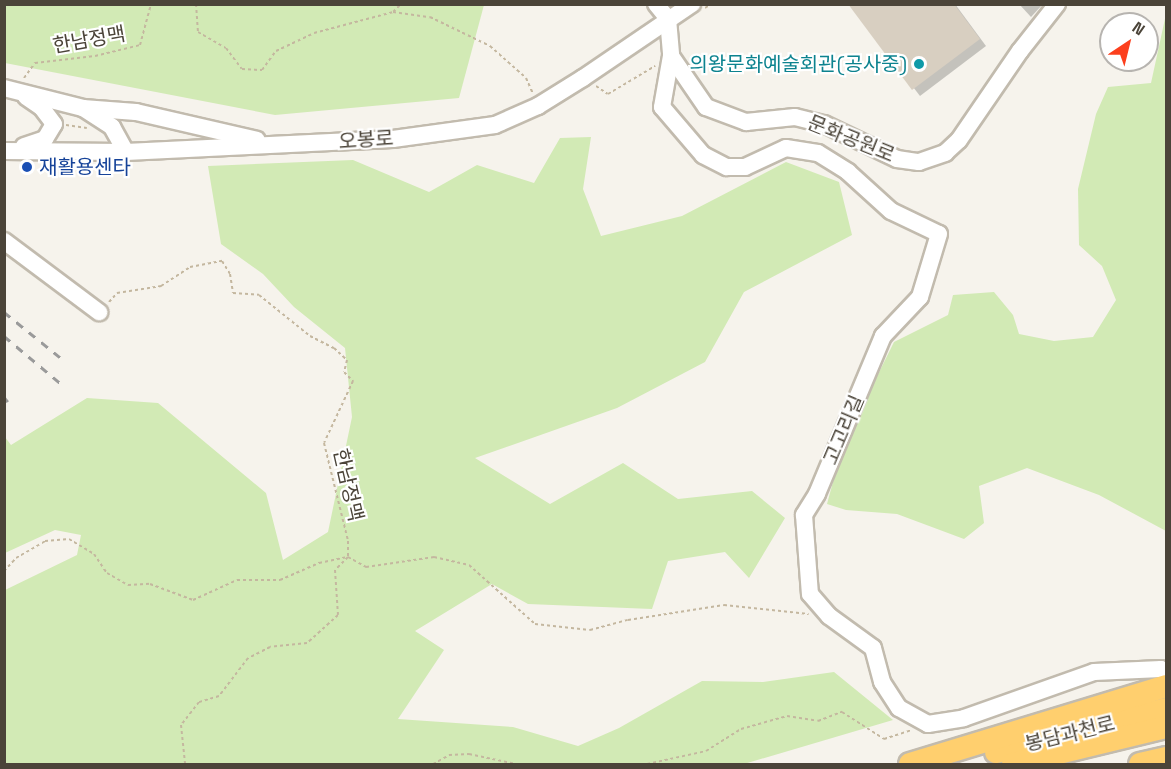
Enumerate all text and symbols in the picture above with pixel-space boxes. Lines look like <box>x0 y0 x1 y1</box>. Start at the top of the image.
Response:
north arrow <box>1099 12 1159 72</box>
text: N <box>1128 17 1149 40</box>
street label: 한남정맥 <box>51 22 127 58</box>
place label: 의왕문화예술회관(공사중) <box>689 52 907 76</box>
marker: 의왕문화예술회관(공사중) <box>912 57 926 71</box>
street label: 문화공원로 <box>804 111 898 167</box>
street label: 오봉로 <box>338 126 394 154</box>
place label: 재활용센타 <box>39 155 131 179</box>
marker: 재활용센타 <box>20 160 34 174</box>
street label: 고고리길 <box>819 391 869 469</box>
street label: 한남정맥 <box>328 446 368 524</box>
street label: 봉담과천로 <box>1022 711 1118 757</box>

